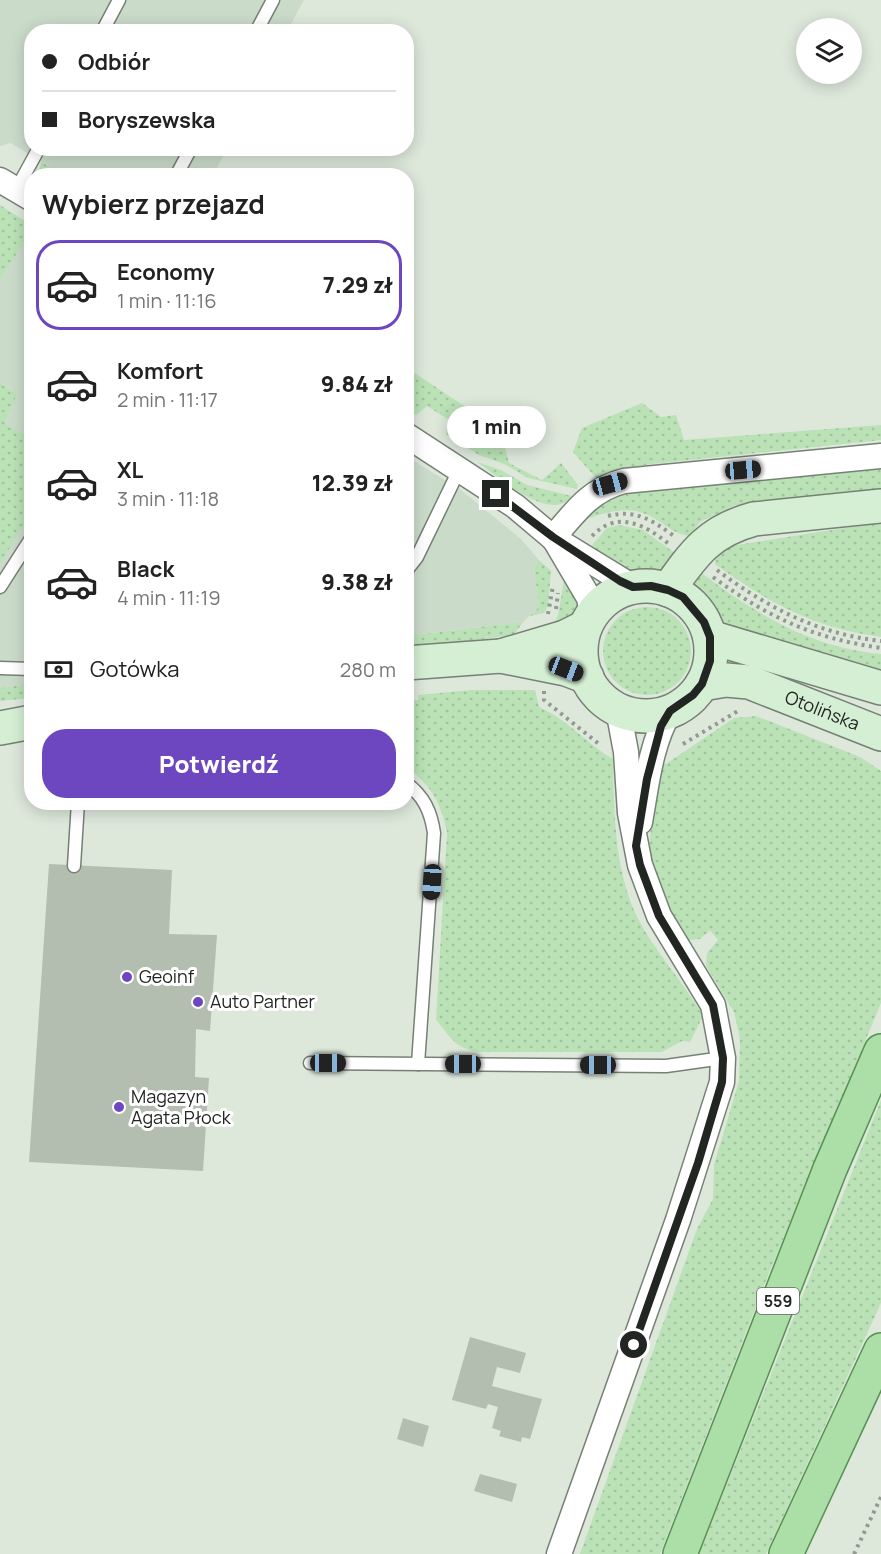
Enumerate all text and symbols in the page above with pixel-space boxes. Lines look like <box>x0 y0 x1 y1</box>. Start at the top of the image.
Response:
map controls <box>796 18 862 84</box>
button: layers <box>796 18 862 84</box>
text: Odbiór <box>78 47 150 77</box>
text: Boryszewska <box>78 105 215 135</box>
text: Wybierz przejazd <box>42 185 265 222</box>
text: Economy <box>117 257 215 287</box>
icon: car <box>45 258 99 312</box>
text: 7.29 zł <box>323 270 393 300</box>
text: 1 min · 11:16 <box>117 287 217 314</box>
text: Komfort <box>117 356 204 386</box>
icon: car <box>45 357 99 411</box>
text: 9.84 zł <box>321 369 393 399</box>
text: 2 min · 11:17 <box>117 386 218 413</box>
callout: 1 min <box>446 407 546 449</box>
text: 1 min <box>471 413 522 440</box>
text: XL <box>117 455 143 485</box>
icon: car <box>45 456 99 510</box>
car <box>724 459 762 481</box>
text: 12.39 zł <box>312 468 393 498</box>
car <box>590 471 630 497</box>
route end <box>482 480 509 507</box>
text: 3 min · 11:18 <box>117 485 219 512</box>
text: Black <box>117 554 174 584</box>
icon: car <box>45 555 99 609</box>
text: 9.38 zł <box>321 567 393 597</box>
text: 4 min · 11:19 <box>117 584 221 611</box>
icon: cash <box>42 653 75 686</box>
text: Gotówka <box>90 654 179 684</box>
car <box>546 654 586 684</box>
text: 280 m <box>340 656 396 683</box>
street label: Otolińska <box>782 684 863 735</box>
button: Potwierdź <box>42 729 396 798</box>
car <box>422 863 442 901</box>
place label: Geoinf <box>139 964 195 988</box>
marker: Geoinf <box>120 970 134 984</box>
place label: Auto Partner <box>210 989 315 1013</box>
marker: Auto Partner <box>191 995 205 1009</box>
car <box>310 1054 346 1072</box>
car <box>445 1055 481 1073</box>
car <box>580 1056 616 1074</box>
place label: Magazyn Agata Płock <box>131 1084 232 1129</box>
marker: Magazyn Agata Płock <box>112 1100 126 1114</box>
road number: 559 <box>757 1288 799 1314</box>
route start <box>620 1331 647 1358</box>

